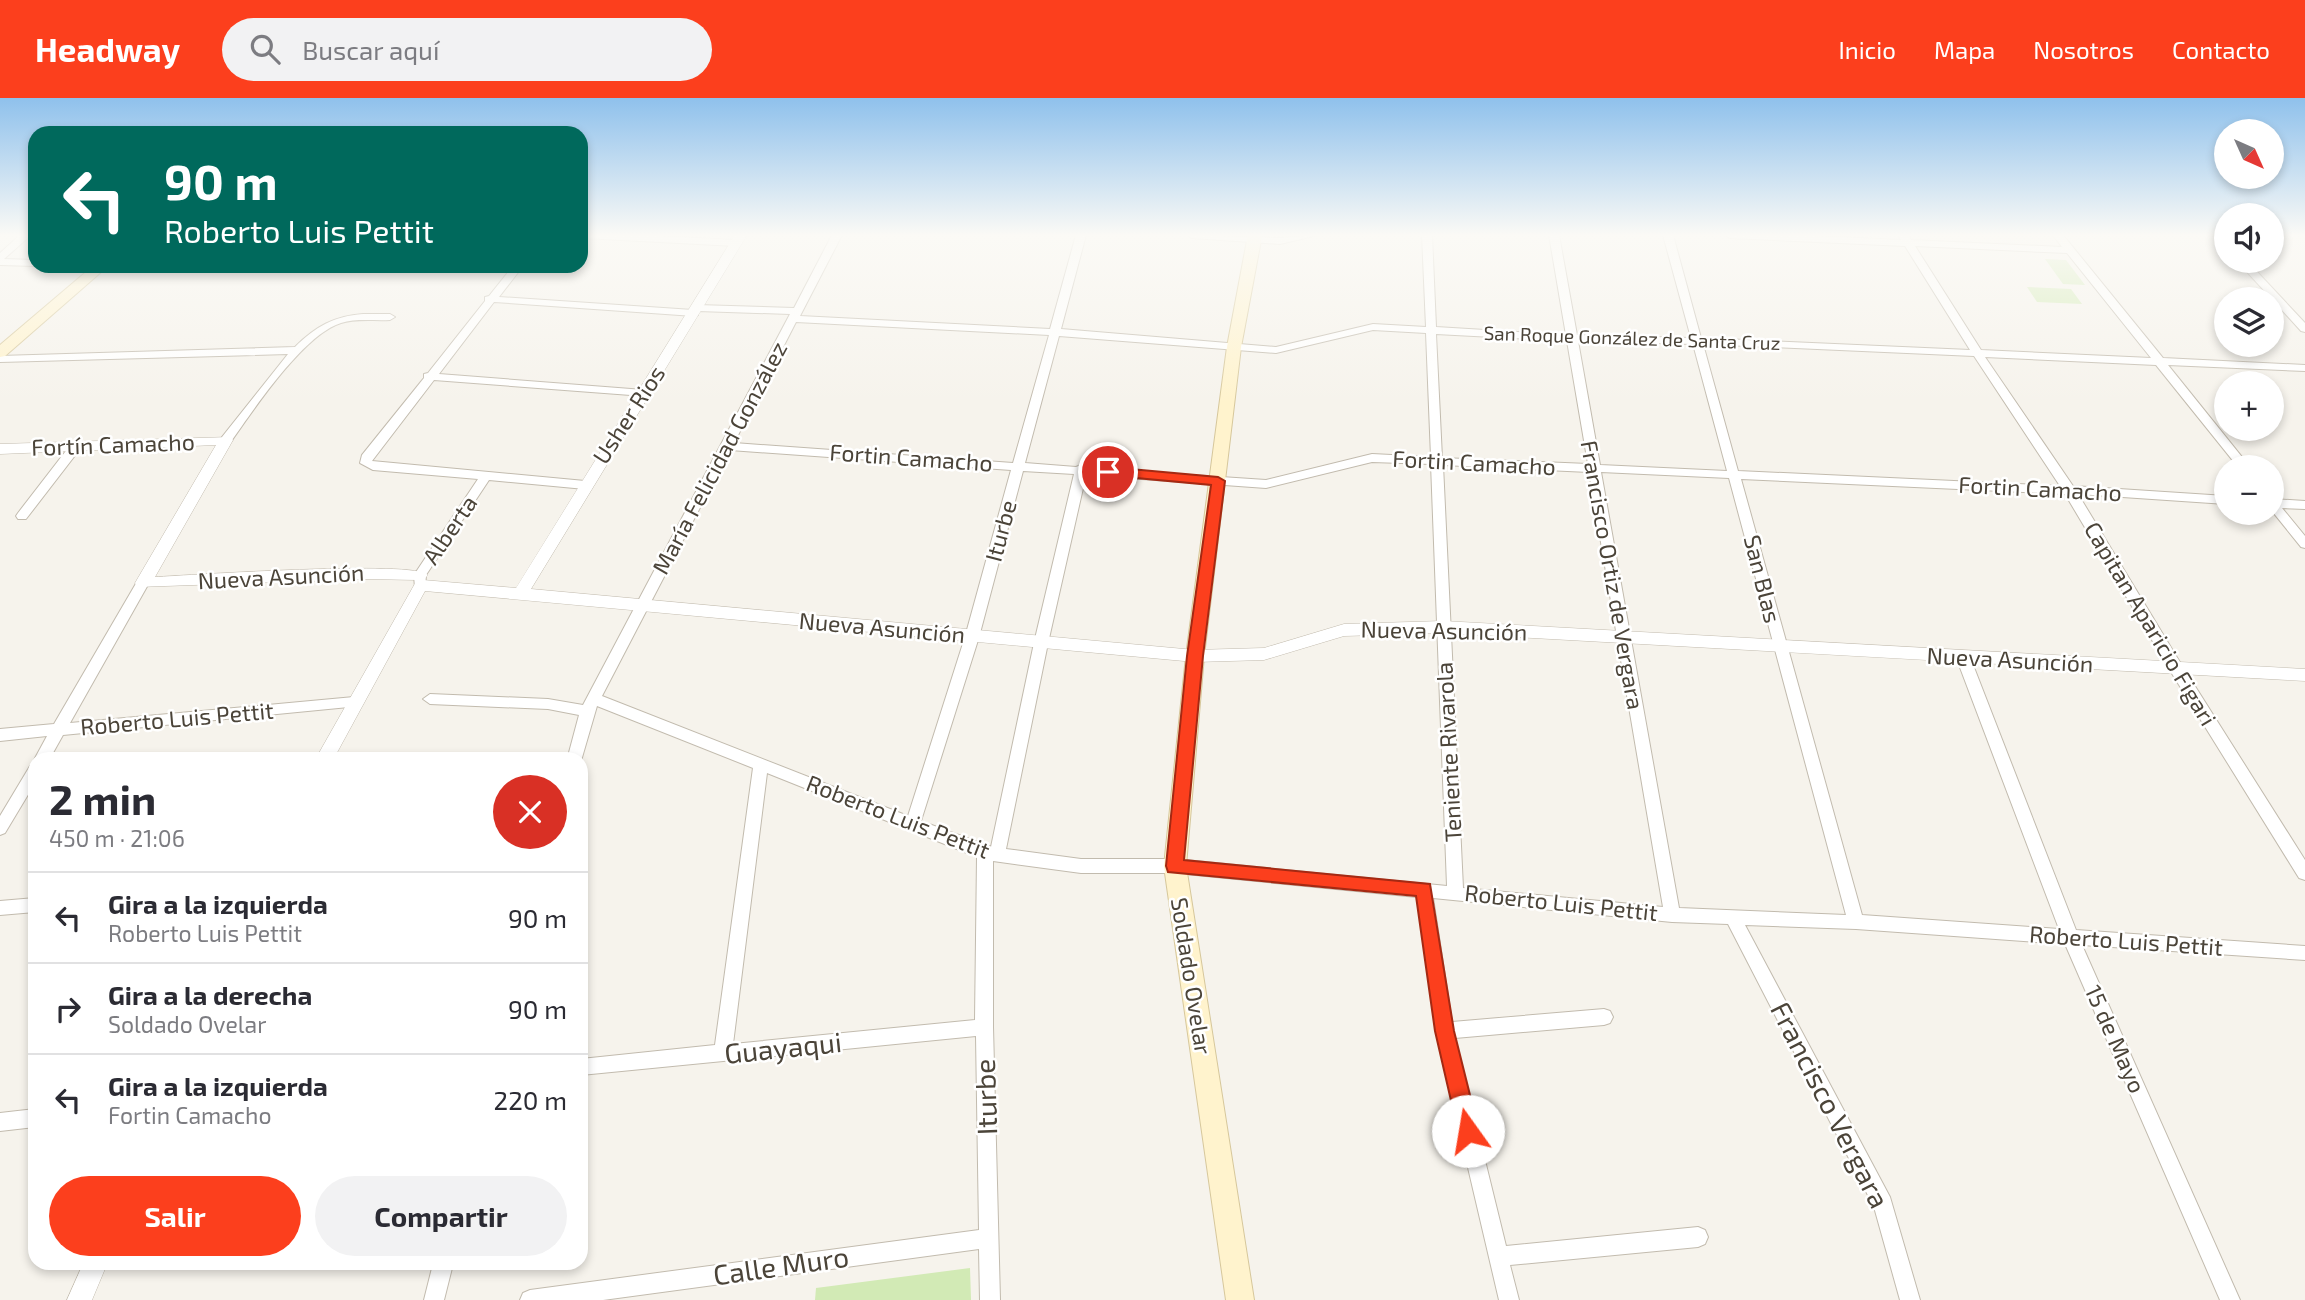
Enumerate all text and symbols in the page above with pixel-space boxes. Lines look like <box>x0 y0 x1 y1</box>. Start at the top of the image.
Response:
search box <box>222 18 712 81</box>
text: Headway <box>35 29 180 69</box>
icon: search <box>246 30 284 68</box>
text: Buscar aquí <box>302 34 439 65</box>
text: Inicio <box>1838 35 1896 64</box>
text: Mapa <box>1934 35 1995 64</box>
text: Nosotros <box>2033 35 2134 64</box>
text: Contacto <box>2172 35 2270 64</box>
north arrow <box>2214 119 2284 189</box>
map controls <box>2214 119 2284 525</box>
text: 90 m <box>164 151 278 210</box>
icon: left <box>49 154 140 245</box>
button: sound <box>2214 203 2284 273</box>
text: Roberto Luis Pettit <box>164 211 434 249</box>
button: layers <box>2214 287 2284 357</box>
street label: San Roque González de Santa Cruz <box>1483 321 1781 354</box>
street label: María Felicidad González <box>646 336 792 579</box>
street label: Usher Rios <box>586 360 670 469</box>
button: + <box>2214 371 2284 441</box>
street label: Fortín Camacho <box>31 427 195 461</box>
street label: Fortin Camacho <box>829 437 994 477</box>
street label: Francisco Ortiz de Vergara <box>1575 438 1650 712</box>
pin <box>1078 442 1138 502</box>
street label: Fortin Camacho <box>1392 444 1556 480</box>
icon: arrive <box>1089 453 1127 491</box>
button: − <box>2214 455 2284 525</box>
street label: Fortin Camacho <box>1958 470 2122 506</box>
street label: Alberta <box>416 490 482 569</box>
street label: Iturbe <box>978 497 1022 565</box>
street label: Capitan Aparicio Figari <box>2079 516 2223 730</box>
street label: San Blas <box>1739 532 1787 626</box>
street label: Nueva Asunción <box>197 558 365 594</box>
street label: Nueva Asunción <box>798 606 966 648</box>
street label: Nueva Asunción <box>1360 615 1528 645</box>
street label: Nueva Asunción <box>1926 641 2094 677</box>
street label: Teniente Rivarola <box>1429 661 1467 843</box>
street label: Roberto Luis Pettit <box>79 696 275 740</box>
street label: Roberto Luis Pettit <box>803 768 994 864</box>
text: 2 min <box>49 773 156 823</box>
button: close <box>493 775 567 849</box>
text: 450 m · 21:06 <box>49 824 185 852</box>
street label: Roberto Luis Pettit <box>1463 878 1659 926</box>
text: Gira a la izquierda <box>108 888 328 919</box>
street label: Soldado Ovelar <box>1166 895 1218 1056</box>
icon: left <box>49 899 87 937</box>
text: 90 m <box>508 902 567 933</box>
text: Roberto Luis Pettit <box>108 919 302 947</box>
street label: Roberto Luis Pettit <box>2028 919 2224 961</box>
text: Gira a la derecha <box>108 979 312 1010</box>
street label: 15 de Mayo <box>2080 980 2152 1097</box>
icon: right <box>49 990 87 1028</box>
text: 90 m <box>508 993 567 1024</box>
street label: Francisco Vergara <box>1764 996 1898 1213</box>
text: Soldado Ovelar <box>108 1010 266 1038</box>
street label: Guayaqui <box>723 1024 843 1070</box>
street label: Iturbe <box>967 1058 1003 1136</box>
text: Gira a la izquierda <box>108 1070 328 1101</box>
icon: left <box>49 1081 87 1119</box>
text: 220 m <box>494 1084 567 1115</box>
position arrow <box>1431 1094 1505 1168</box>
text: Fortin Camacho <box>108 1101 271 1129</box>
button: Salir <box>49 1176 301 1256</box>
button: Compartir <box>315 1176 567 1256</box>
street label: Calle Muro <box>711 1239 851 1291</box>

